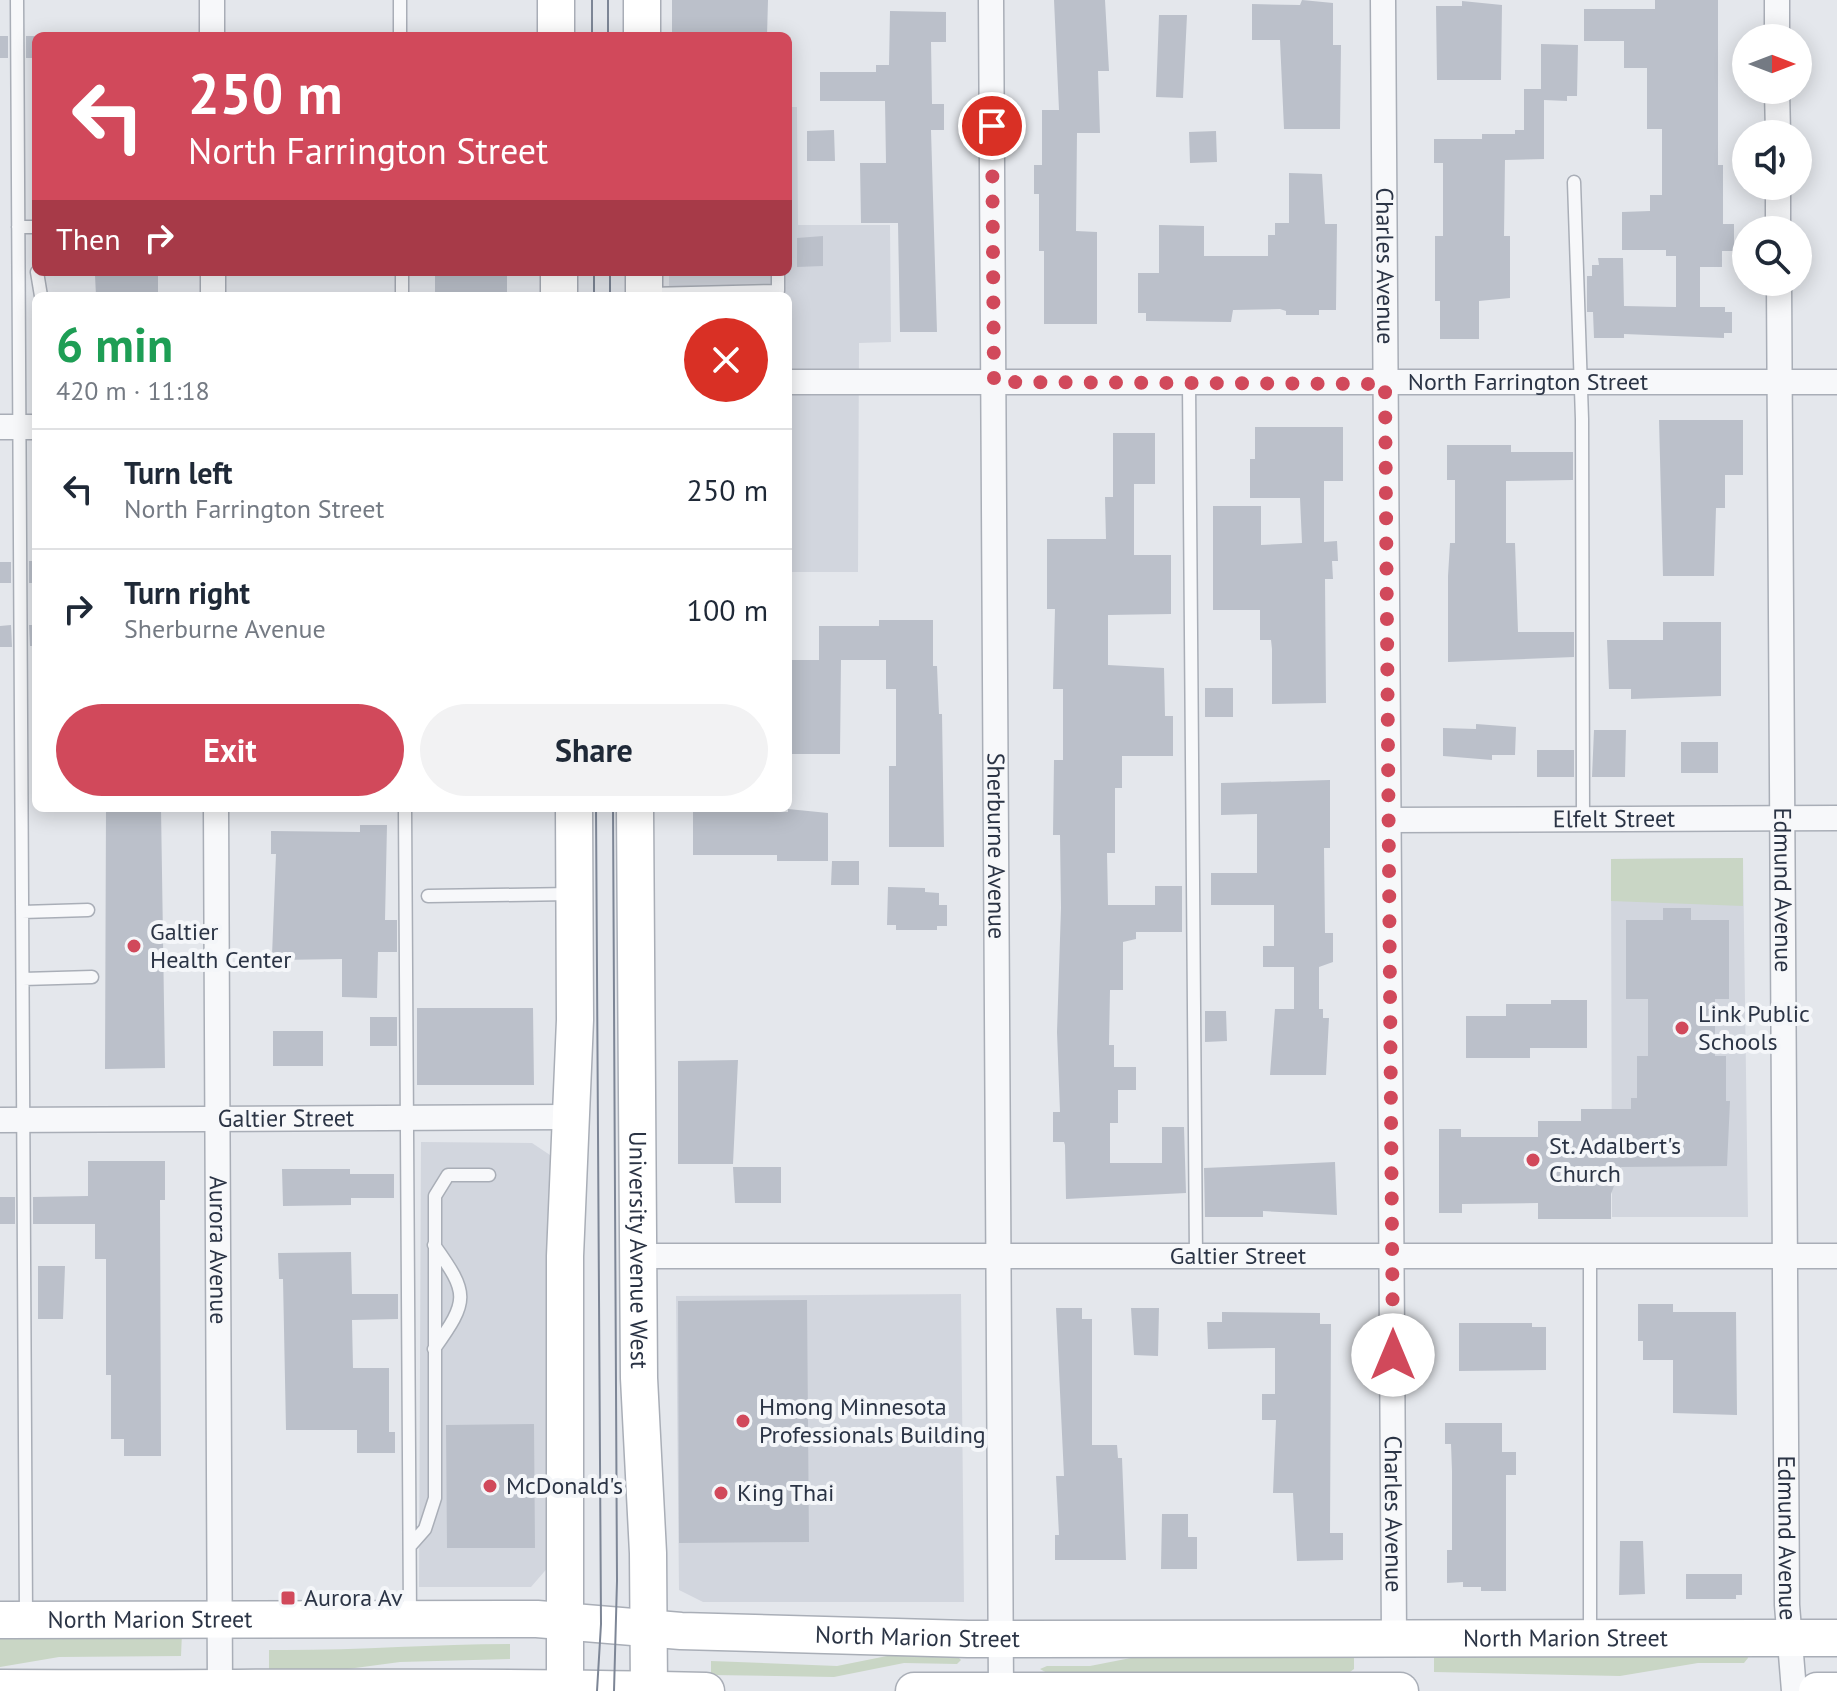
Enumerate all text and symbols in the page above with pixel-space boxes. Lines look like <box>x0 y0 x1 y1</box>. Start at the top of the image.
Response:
north arrow <box>1732 24 1812 104</box>
map controls <box>1732 24 1812 296</box>
text: 250 m <box>188 57 343 129</box>
icon: left <box>56 64 160 168</box>
pin <box>958 92 1026 160</box>
icon: arrive <box>970 104 1014 148</box>
button: sound <box>1732 120 1812 200</box>
text: North Farrington Street <box>188 127 548 174</box>
street label: Charles Avenue <box>1369 187 1401 345</box>
icon: right <box>137 216 181 260</box>
button: search <box>1732 216 1812 296</box>
text: Then <box>56 219 121 258</box>
text: 6 min <box>56 313 173 375</box>
button: close <box>684 318 768 402</box>
street label: North Farrington Street <box>1408 366 1648 397</box>
text: 420 m · 11:18 <box>56 374 210 407</box>
text: Turn left <box>124 453 232 492</box>
icon: left <box>56 467 100 511</box>
text: 250 m <box>687 470 768 509</box>
text: North Farrington Street <box>124 492 384 525</box>
text: Turn right <box>124 573 250 612</box>
icon: right <box>56 587 100 631</box>
text: 100 m <box>687 590 768 629</box>
text: Sherburne Avenue <box>124 612 326 645</box>
button: Exit <box>56 704 404 796</box>
button: Share <box>420 704 768 796</box>
street label: Sherburne Avenue <box>980 753 1013 939</box>
street label: Elfelt Street <box>1553 803 1675 834</box>
street label: Edmund Avenue <box>1767 807 1799 973</box>
place label: Galtier Health Center <box>150 916 291 975</box>
marker: Galtier Health Center <box>125 937 143 955</box>
place label: Link Public Schools <box>1698 998 1810 1057</box>
marker: Link Public Schools <box>1673 1019 1691 1037</box>
street label: Galtier Street <box>218 1102 354 1134</box>
place label: St. Adalbert's Church <box>1549 1130 1681 1189</box>
street label: University Avenue West <box>622 1131 655 1369</box>
marker: St. Adalbert's Church <box>1524 1151 1542 1169</box>
street label: Aurora Avenue <box>203 1176 234 1324</box>
street label: Galtier Street <box>1170 1240 1306 1271</box>
position arrow <box>1351 1313 1435 1397</box>
place label: Hmong Minnesota Professionals Building <box>759 1391 986 1450</box>
marker: Hmong Minnesota Professionals Building <box>734 1412 752 1430</box>
street label: Charles Avenue <box>1378 1435 1410 1593</box>
street label: Edmund Avenue <box>1771 1455 1804 1622</box>
place label: McDonald's <box>506 1470 623 1501</box>
marker: McDonald's <box>481 1477 499 1495</box>
place label: King Thai <box>737 1477 835 1508</box>
marker: King Thai <box>712 1484 730 1502</box>
place label: Aurora Av <box>304 1582 403 1613</box>
marker: Aurora Av <box>279 1589 297 1607</box>
street label: North Marion Street <box>48 1604 252 1635</box>
street label: North Marion Street <box>815 1619 1020 1654</box>
street label: North Marion Street <box>1463 1622 1668 1653</box>

